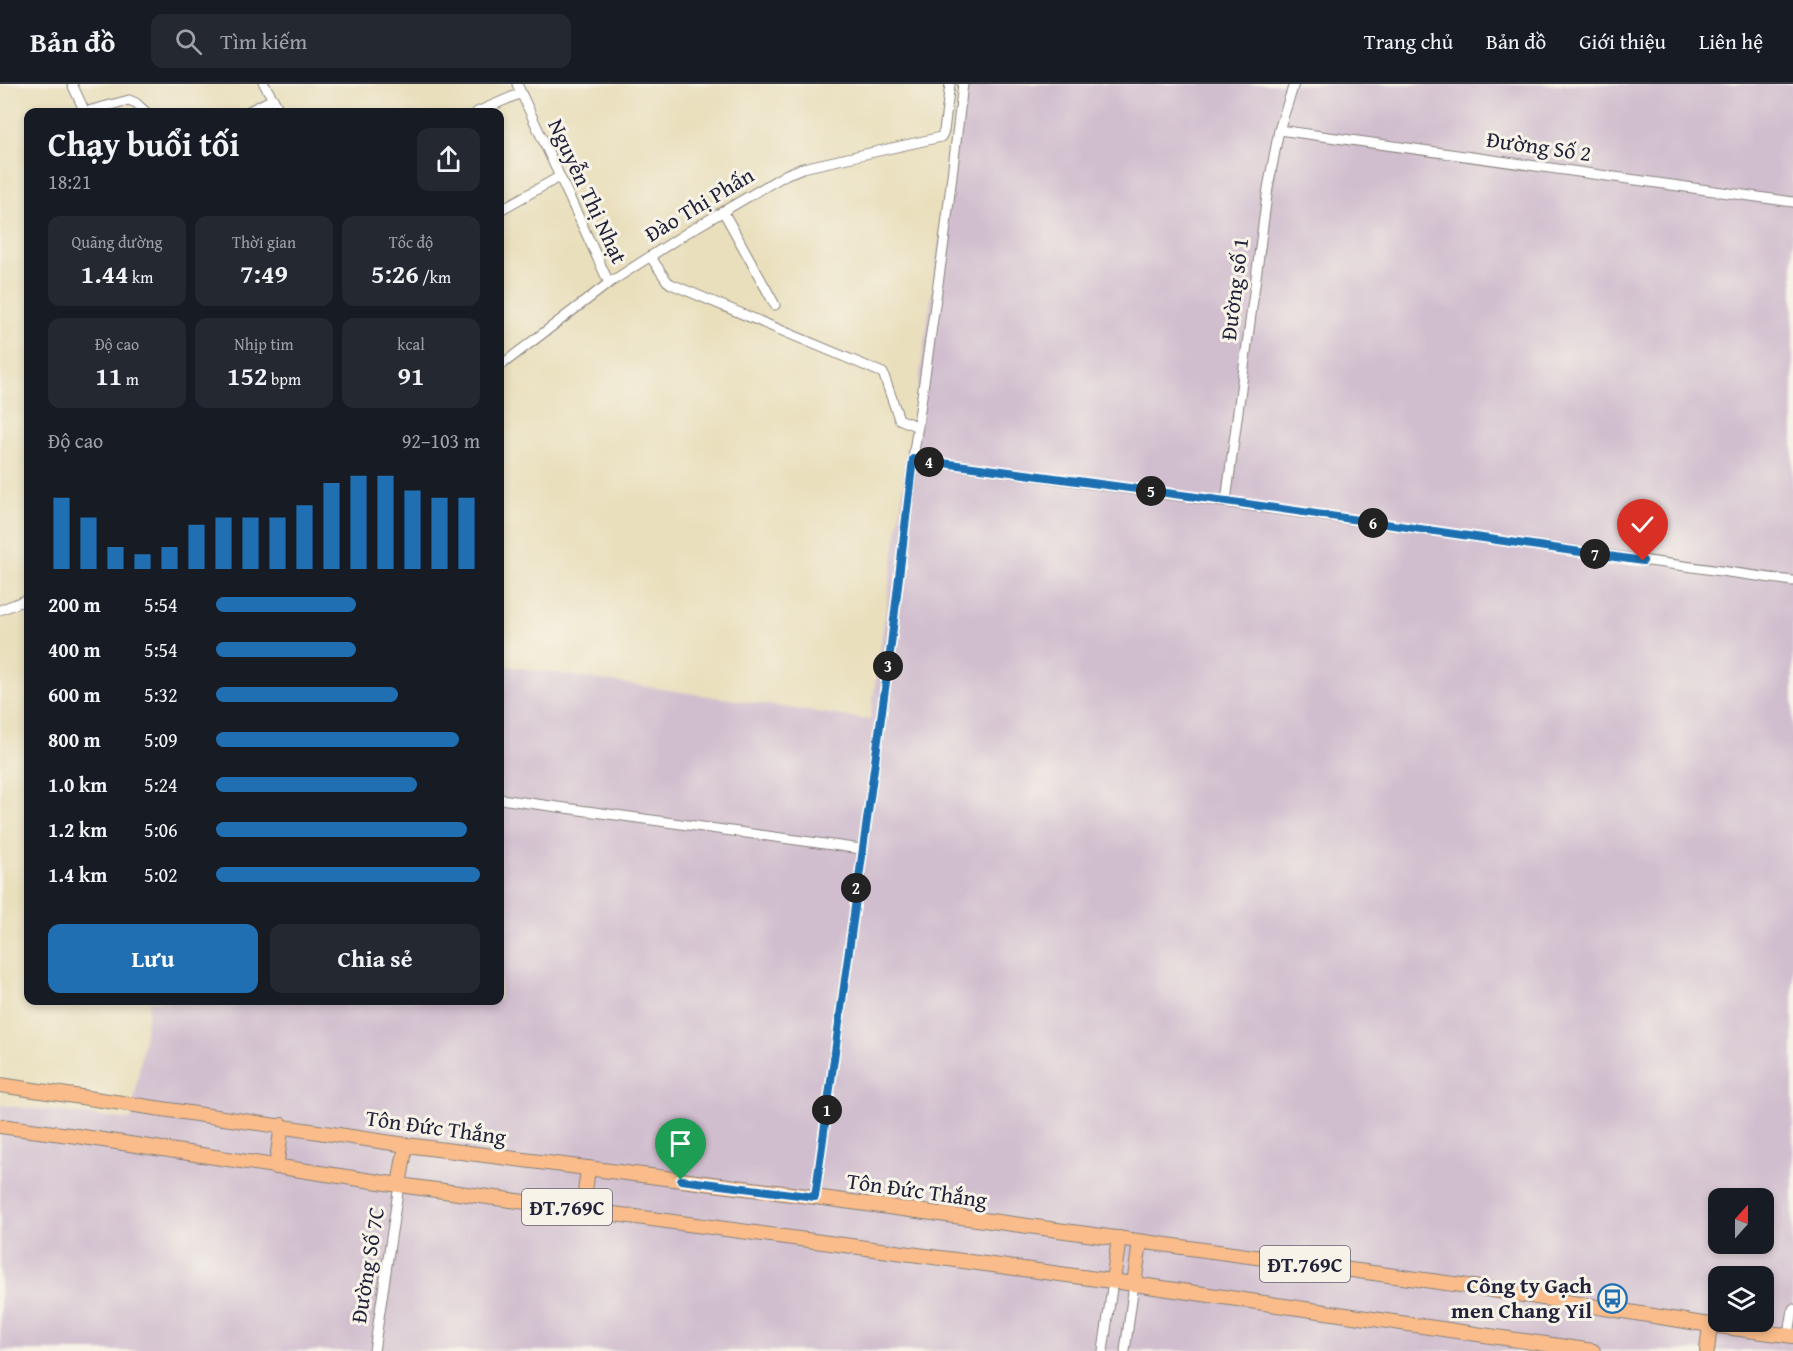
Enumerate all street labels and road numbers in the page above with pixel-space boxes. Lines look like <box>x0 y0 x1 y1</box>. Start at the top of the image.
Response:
street label: Nguyễn Thị Nhạt <box>540 113 636 269</box>
street label: Đường Số 2 <box>1485 123 1593 169</box>
street label: Đào Thị Phấn <box>638 158 760 249</box>
street label: Đường số 1 <box>1212 236 1256 342</box>
street label: Tôn Đức Thắng <box>364 1101 508 1153</box>
street label: Tôn Đức Thắng <box>845 1164 989 1216</box>
road number: ĐT.769C <box>522 1189 612 1225</box>
street label: Đường Số 7C <box>342 1205 392 1325</box>
road number: ĐT.769C <box>1260 1246 1350 1282</box>

